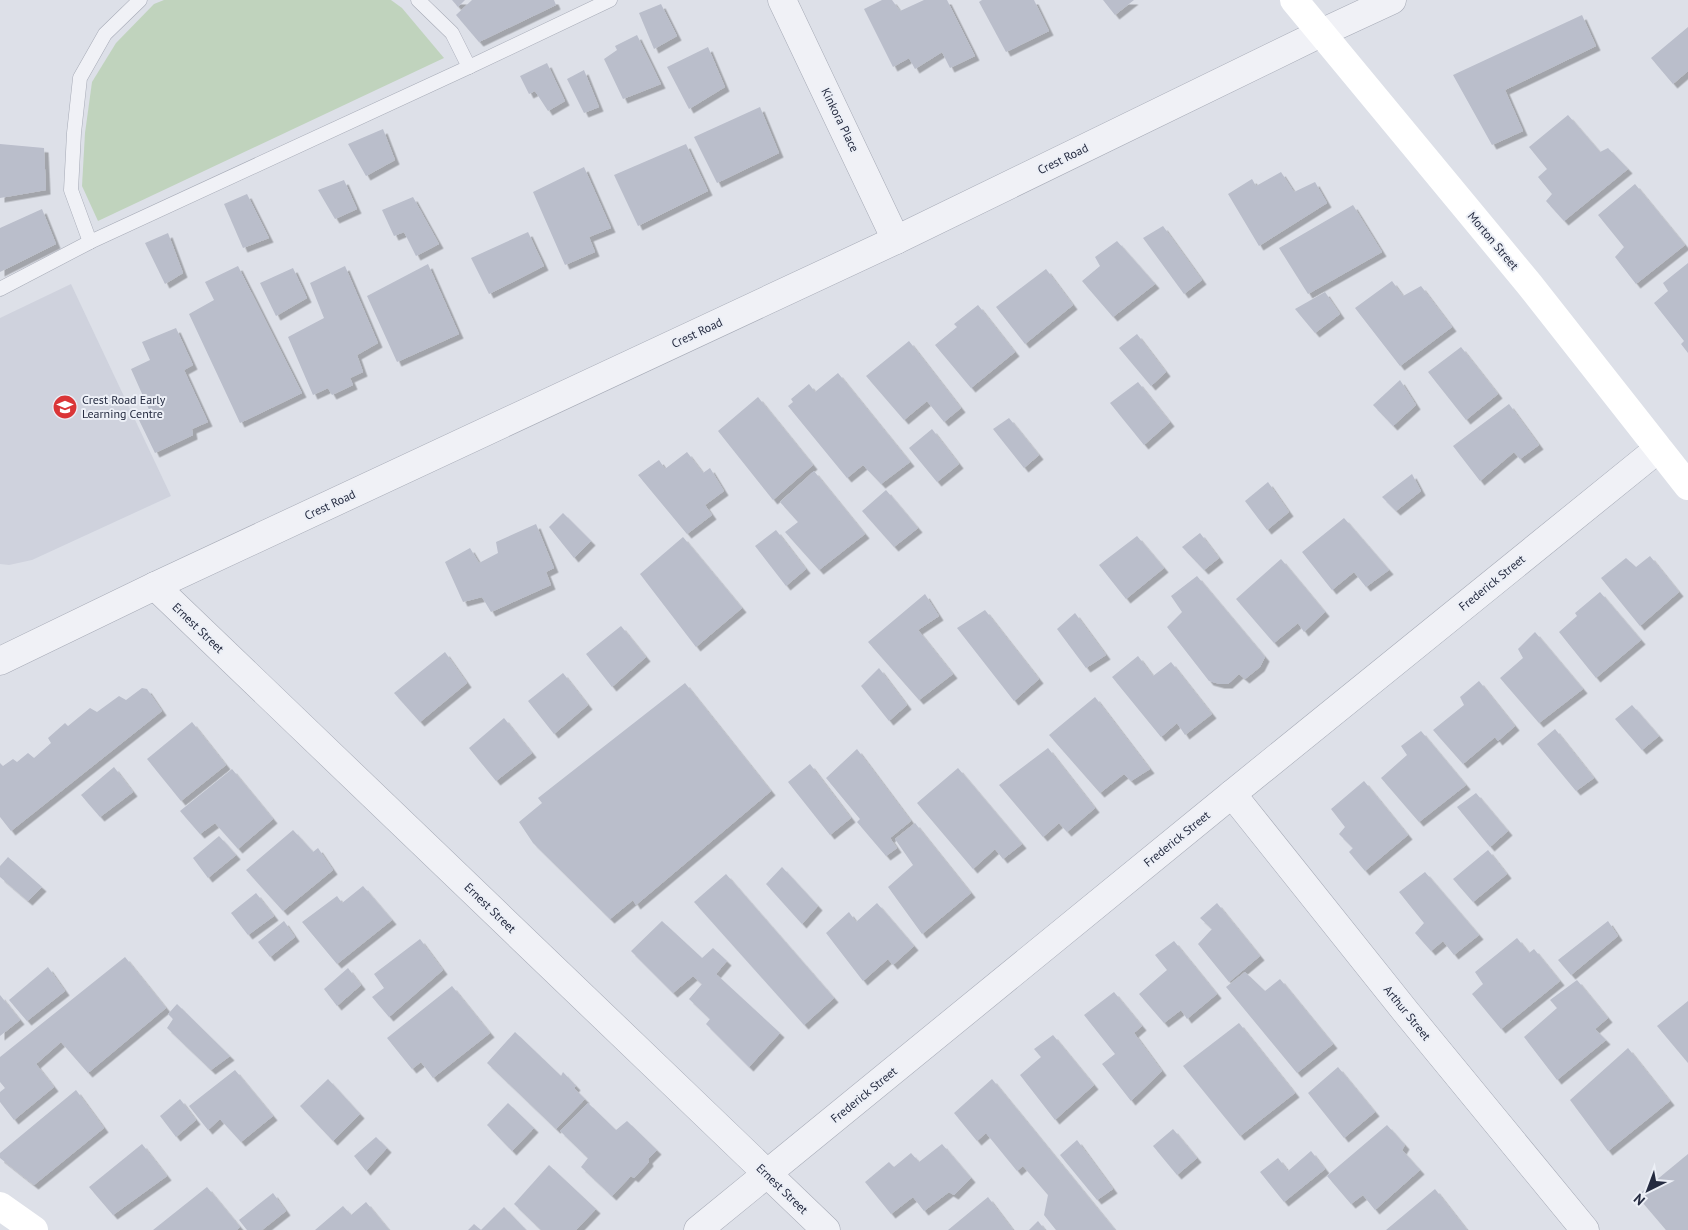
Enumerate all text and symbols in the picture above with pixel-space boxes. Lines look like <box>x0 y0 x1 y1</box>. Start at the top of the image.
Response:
street label: Kinkora Place <box>818 85 862 154</box>
street label: Crest Road <box>1035 140 1091 177</box>
street label: Morton Street <box>1465 209 1522 273</box>
street label: Crest Road <box>669 314 725 351</box>
place label: Crest Road Early Learning Centre <box>82 392 166 421</box>
school or university icon: Crest Road Early Learning Centre <box>52 394 78 420</box>
street label: Crest Road <box>302 486 358 523</box>
street label: Frederick Street <box>1456 551 1528 614</box>
street label: Ernest Street <box>169 599 227 656</box>
street label: Frederick Street <box>1141 807 1213 870</box>
street label: Ernest Street <box>461 879 519 936</box>
street label: Arthur Street <box>1381 982 1434 1043</box>
street label: Frederick Street <box>828 1063 900 1126</box>
street label: Ernest Street <box>753 1160 811 1217</box>
north arrow <box>1623 1165 1673 1215</box>
text: N <box>1630 1190 1649 1209</box>

